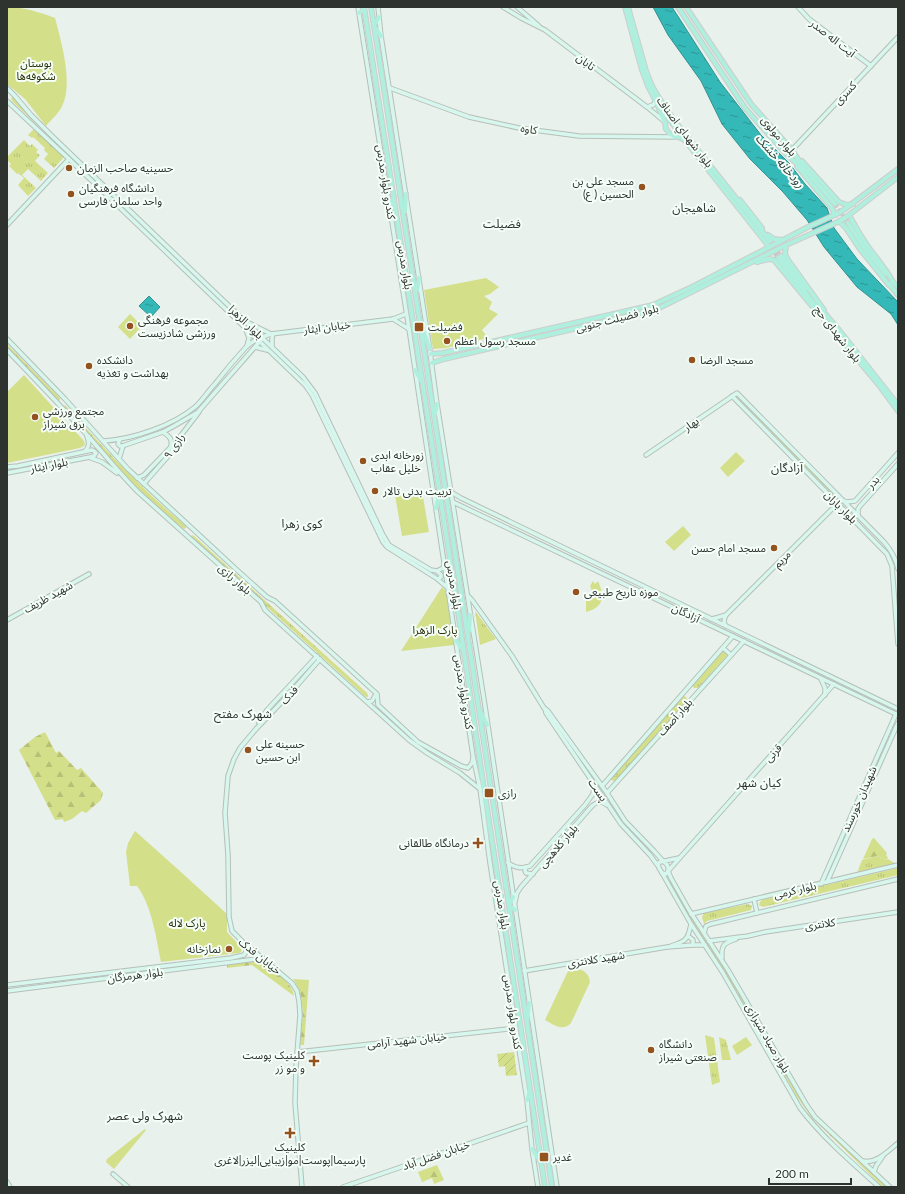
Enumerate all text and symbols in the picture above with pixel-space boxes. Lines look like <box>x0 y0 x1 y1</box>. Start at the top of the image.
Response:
street label: آیت اله صدر <box>807 15 859 61</box>
street label: تابان <box>574 50 598 74</box>
park label: بوستان شکوفه‌ها <box>16 56 56 83</box>
street label: کسری <box>831 78 860 108</box>
street label: بلوار شهداي اصناف <box>652 94 716 172</box>
street label: بلوار مولوی <box>758 113 800 159</box>
street label: کاوه <box>519 121 539 137</box>
water label: رودخانه خشک <box>753 131 808 191</box>
street label: کندرو بلوار مدرس <box>373 144 399 221</box>
place label: حسینیه صاحب الزمان <box>77 161 174 175</box>
marker: حسینیه صاحب الزمان <box>64 163 74 173</box>
place label: مسجد علی بن الحسین ( ع) <box>572 174 634 202</box>
place label: دانشگاه فرهنگیان واحد سلمان فارسی <box>79 181 162 208</box>
marker: مسجد علی بن الحسین ( ع) <box>637 182 647 192</box>
marker: دانشگاه فرهنگیان واحد سلمان فارسی <box>66 189 76 199</box>
district label: شاهیجان <box>672 200 716 215</box>
district label: فضیلت <box>483 216 521 231</box>
street label: بلوار مدرس <box>394 239 416 291</box>
street label: بلوار فضیلت جنوبی <box>574 301 660 335</box>
street label: بلوار الزهرا <box>226 302 266 342</box>
street label: بلوار شهدای حج <box>811 303 865 366</box>
place label: مجموعه فرهنگی ورزشی شادزیست <box>138 313 216 340</box>
street label: خیابان ایثار <box>302 317 352 337</box>
place label: فضیلت <box>428 320 463 334</box>
marker: مجموعه فرهنگی ورزشی شادزیست <box>125 321 135 331</box>
marker: فضیلت <box>413 321 425 333</box>
place label: مسجد رسول اعظم <box>455 334 536 350</box>
marker: مسجد رسول اعظم <box>442 336 452 346</box>
place label: دانشکده بهداشت و تغذیه <box>97 353 169 380</box>
place label: مسجد الرضا <box>700 353 754 367</box>
marker: مسجد الرضا <box>687 355 697 365</box>
marker: دانشکده بهداشت و تغذیه <box>84 361 94 371</box>
place label: مجتمع ورزشی برق شیراز <box>42 404 105 431</box>
marker: مجتمع ورزشی برق شیراز <box>30 412 40 422</box>
street label: بهار <box>680 414 702 435</box>
street label: رازی ۹ <box>160 431 188 461</box>
place label: زورخانه ابدی خلیل عقاب <box>371 448 424 475</box>
street label: بلوار ایثار <box>28 454 69 476</box>
marker: زورخانه ابدی خلیل عقاب <box>358 456 368 466</box>
district label: آزادگان <box>771 460 804 475</box>
street label: بدر <box>863 473 883 492</box>
place label: تربیت بدنی تالار <box>382 484 452 498</box>
marker: تربیت بدنی تالار <box>370 486 380 496</box>
street label: بلوار باران <box>822 488 860 526</box>
district label: کوی زهرا <box>282 516 324 531</box>
place label: مسجد امام حسن <box>692 541 766 556</box>
marker: مسجد امام حسن <box>769 543 779 553</box>
street label: مریم <box>770 547 795 572</box>
street label: بلوار مدرس <box>443 559 465 611</box>
street label: بلوار رازی <box>216 561 254 598</box>
street label: شهید ظریف <box>21 578 75 616</box>
place label: موزه تاریخ طبیعی <box>584 585 659 600</box>
marker: موزه تاریخ طبیعی <box>571 587 581 597</box>
street label: آزادگان <box>670 600 703 626</box>
park label: پارک الزهرا <box>413 623 457 638</box>
street label: کندرو بلوار مدرس <box>451 654 477 731</box>
street label: فدک <box>277 683 300 707</box>
street label: بلوار آصف <box>655 695 695 739</box>
district label: شهرک مفتح <box>214 706 272 723</box>
place label: حسینه علی ابن حسین <box>256 737 305 764</box>
street label: قرنی <box>761 741 785 765</box>
marker: حسینه علی ابن حسین <box>243 745 253 755</box>
street label: شهیدان خورسند <box>838 763 880 834</box>
district label: کیان شهر <box>736 775 782 790</box>
street label: پست <box>584 776 611 805</box>
place label: رازی <box>498 786 517 800</box>
marker: رازی <box>483 787 495 799</box>
street label: بلوار کلاهچی <box>535 821 582 871</box>
place label: درمانگاه طالقانی <box>399 836 469 850</box>
marker: درمانگاه طالقانی <box>472 837 484 849</box>
street label: بلوار کرمی <box>772 878 818 902</box>
street label: بلوار مدرس <box>491 879 513 931</box>
street label: کلانتری <box>804 915 837 933</box>
park label: پارک لاله <box>168 916 206 931</box>
street label: خیابان فدک <box>236 935 285 978</box>
place label: نمازخانه <box>187 942 221 956</box>
marker: نمازخانه <box>224 944 234 954</box>
street label: شهید کلانتری <box>566 948 626 970</box>
street label: بلوار هرمزگان <box>106 965 164 985</box>
street label: کندرو بلوار مدرس <box>501 974 525 1051</box>
street label: بلوار صیاد شیرازی <box>742 1001 794 1075</box>
street label: خیابان شهید آرامی <box>366 1029 448 1051</box>
place label: دانشگاه صنعتی شیراز <box>658 1037 717 1064</box>
marker: دانشگاه صنعتی شیراز <box>646 1045 656 1055</box>
place label: کلینیک پوست و مو زر <box>243 1048 305 1075</box>
marker: کلینیک پوست و مو زر <box>308 1055 320 1067</box>
district label: شهرک ولی عصر <box>106 1108 183 1123</box>
marker: کلینیک پارسیما|پوست|مو|زیبایی|لیزر|لاغری <box>284 1127 296 1139</box>
street label: خیابان فضل آباد <box>400 1137 472 1173</box>
place label: کلینیک پارسیما|پوست|مو|زیبایی|لیزر|لاغری <box>214 1140 366 1168</box>
place label: غدیر <box>552 1150 572 1164</box>
marker: غدیر <box>538 1151 550 1163</box>
scale bar <box>769 1160 851 1186</box>
text: 200 m <box>775 1166 809 1181</box>

